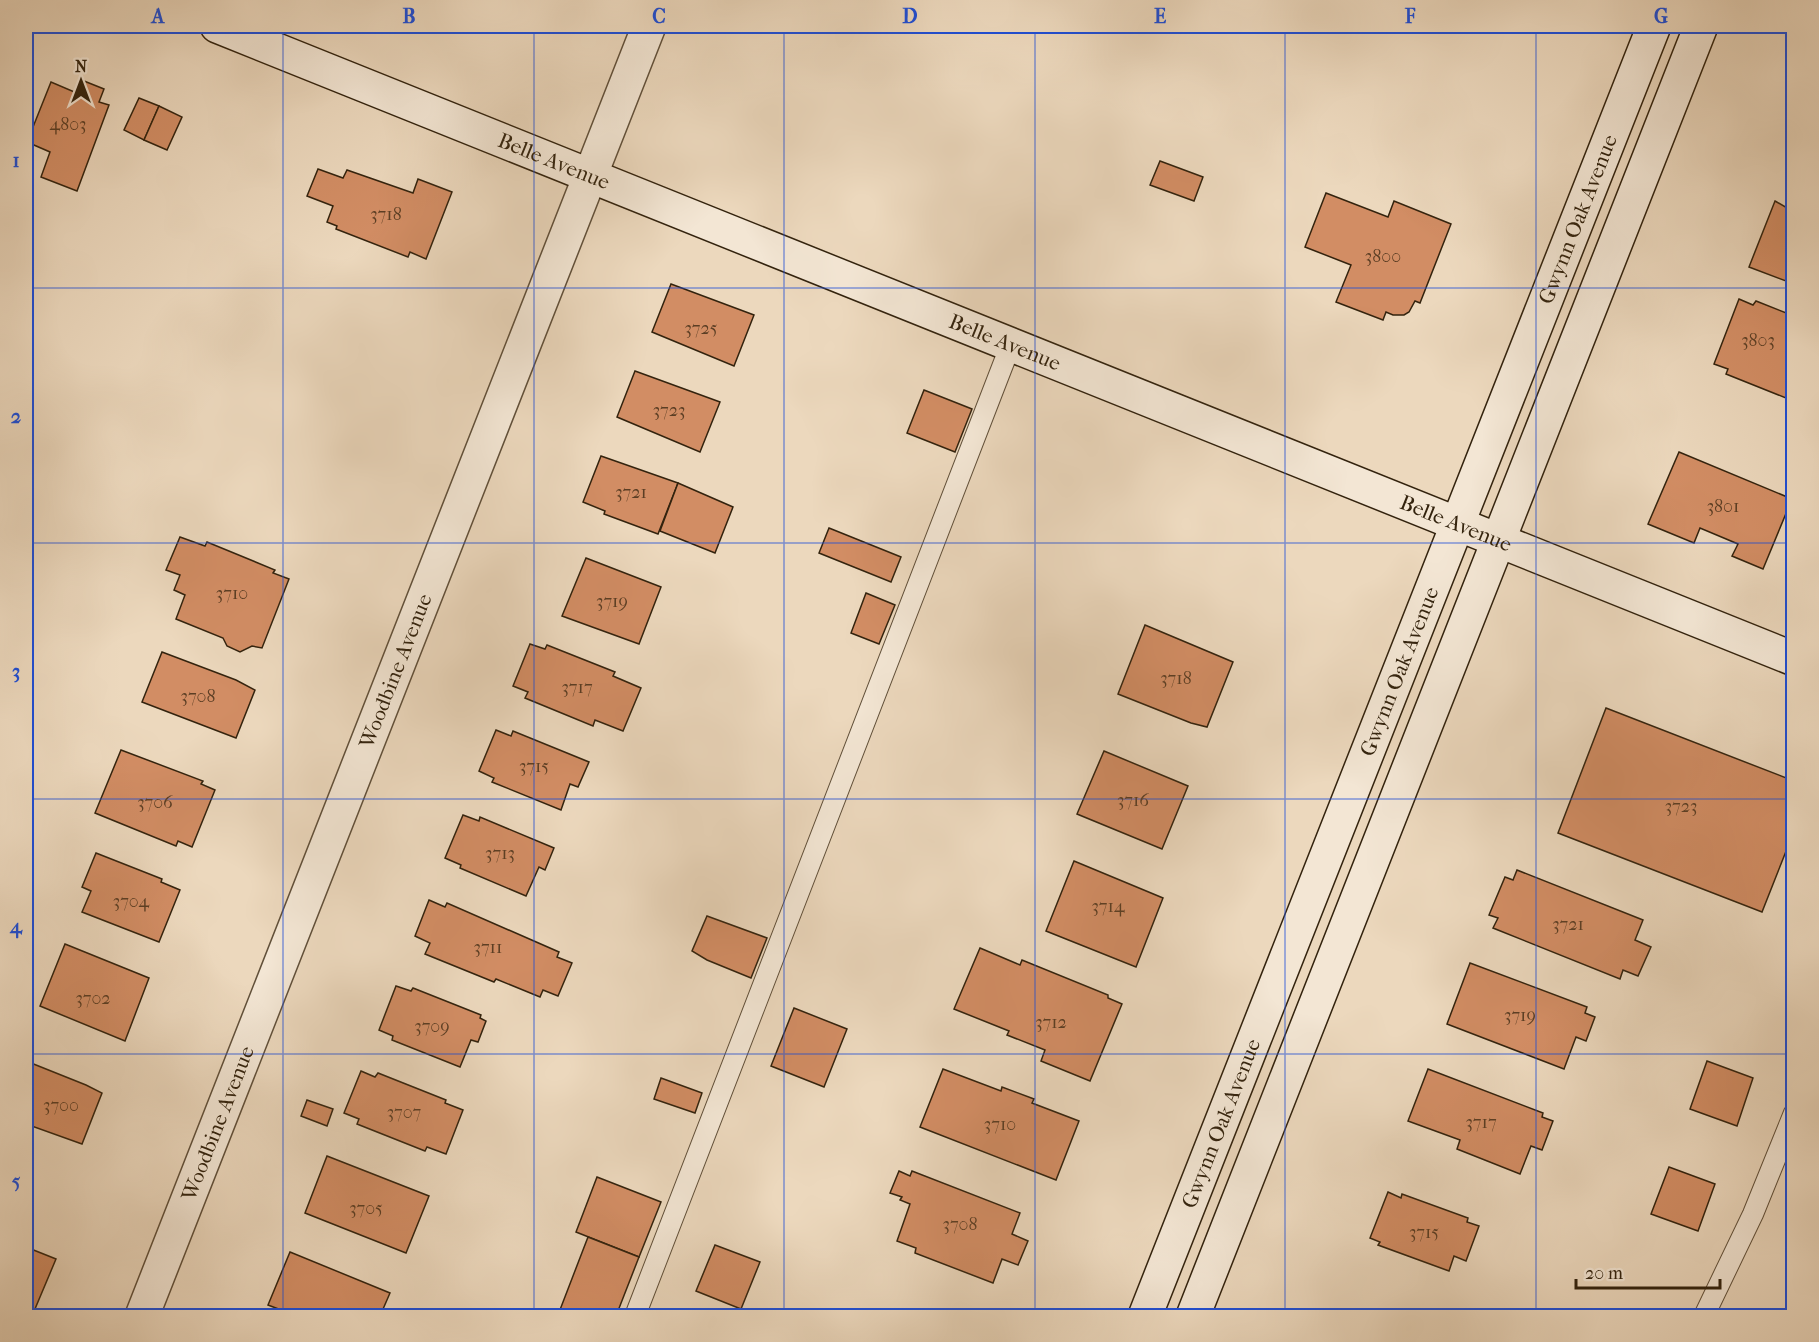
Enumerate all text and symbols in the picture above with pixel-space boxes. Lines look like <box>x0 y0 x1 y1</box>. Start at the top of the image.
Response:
text: A <box>150 5 166 28</box>
text: B <box>402 5 416 28</box>
text: C <box>652 5 666 28</box>
text: D <box>902 5 918 28</box>
text: E <box>1154 5 1166 28</box>
text: F <box>1404 5 1416 28</box>
text: G <box>1654 5 1668 28</box>
north arrow <box>51 51 111 111</box>
text: N <box>75 57 88 76</box>
house number: 4803 <box>50 114 86 135</box>
street label: Belle Avenue <box>495 128 613 194</box>
street label: Gwynn Oak Avenue <box>1534 131 1622 307</box>
text: 1 <box>12 149 20 172</box>
house number: 3718 <box>370 204 402 225</box>
house number: 3800 <box>1365 246 1401 267</box>
street label: Belle Avenue <box>946 309 1064 375</box>
house number: 3725 <box>684 318 718 339</box>
house number: 3803 <box>1741 330 1775 351</box>
house number: 3723 <box>653 400 685 421</box>
text: 2 <box>11 405 21 428</box>
house number: 3721 <box>615 482 647 503</box>
street label: Belle Avenue <box>1397 490 1515 556</box>
house number: 3801 <box>1707 496 1739 517</box>
house number: 3710 <box>216 583 248 604</box>
street label: Gwynn Oak Avenue <box>1355 583 1444 759</box>
street label: Woodbine Avenue <box>354 590 437 753</box>
house number: 3719 <box>596 591 628 612</box>
text: 3 <box>12 660 20 683</box>
house number: 3718 <box>1160 668 1192 689</box>
house number: 3717 <box>561 677 593 698</box>
house number: 3708 <box>181 686 215 707</box>
house number: 3715 <box>519 756 549 777</box>
house number: 3716 <box>1117 790 1149 811</box>
house number: 3706 <box>137 792 173 813</box>
house number: 3723 <box>1665 796 1697 817</box>
house number: 3713 <box>485 843 515 864</box>
house number: 3704 <box>113 891 150 912</box>
house number: 3714 <box>1091 896 1125 917</box>
house number: 3721 <box>1552 914 1584 935</box>
text: 4 <box>9 915 23 939</box>
house number: 3711 <box>474 937 502 958</box>
house number: 3702 <box>75 988 111 1009</box>
house number: 3719 <box>1504 1005 1536 1026</box>
house number: 3712 <box>1035 1012 1067 1033</box>
house number: 3709 <box>414 1016 450 1037</box>
street label: Gwynn Oak Avenue <box>1177 1035 1265 1212</box>
street label: Woodbine Avenue <box>176 1043 259 1205</box>
house number: 3700 <box>43 1095 79 1116</box>
house number: 3707 <box>387 1102 422 1123</box>
house number: 3717 <box>1465 1112 1497 1133</box>
house number: 3710 <box>984 1114 1016 1135</box>
text: 5 <box>12 1170 21 1193</box>
house number: 3705 <box>349 1198 383 1219</box>
house number: 3708 <box>943 1214 977 1235</box>
house number: 3715 <box>1409 1222 1439 1243</box>
scale bar <box>1576 1252 1720 1290</box>
text: 20 m <box>1585 1263 1623 1284</box>

